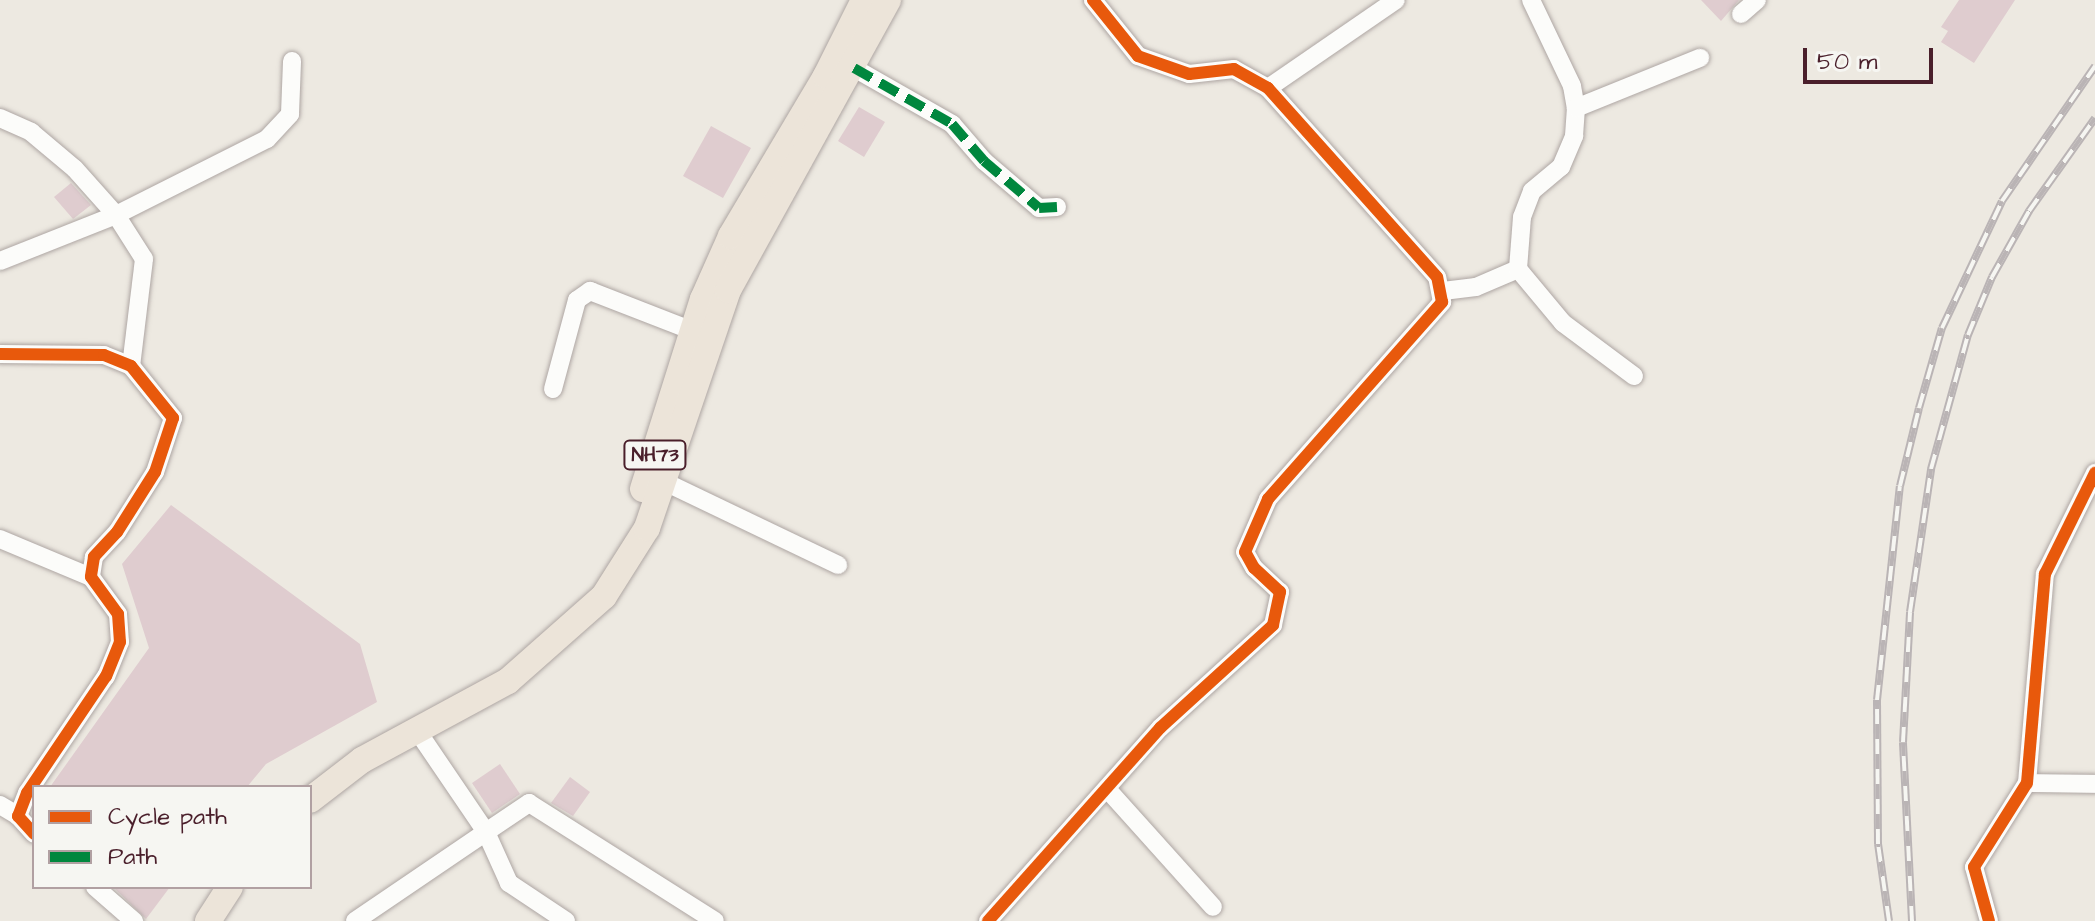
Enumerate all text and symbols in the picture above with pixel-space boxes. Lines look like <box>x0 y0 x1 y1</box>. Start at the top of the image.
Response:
scale bar <box>1807 32 1937 82</box>
text: 50 m <box>1817 45 1877 79</box>
road number: NH73 <box>623 439 687 471</box>
legend <box>32 785 312 889</box>
text: Cycle path <box>108 800 227 834</box>
text: Path <box>108 840 157 874</box>

